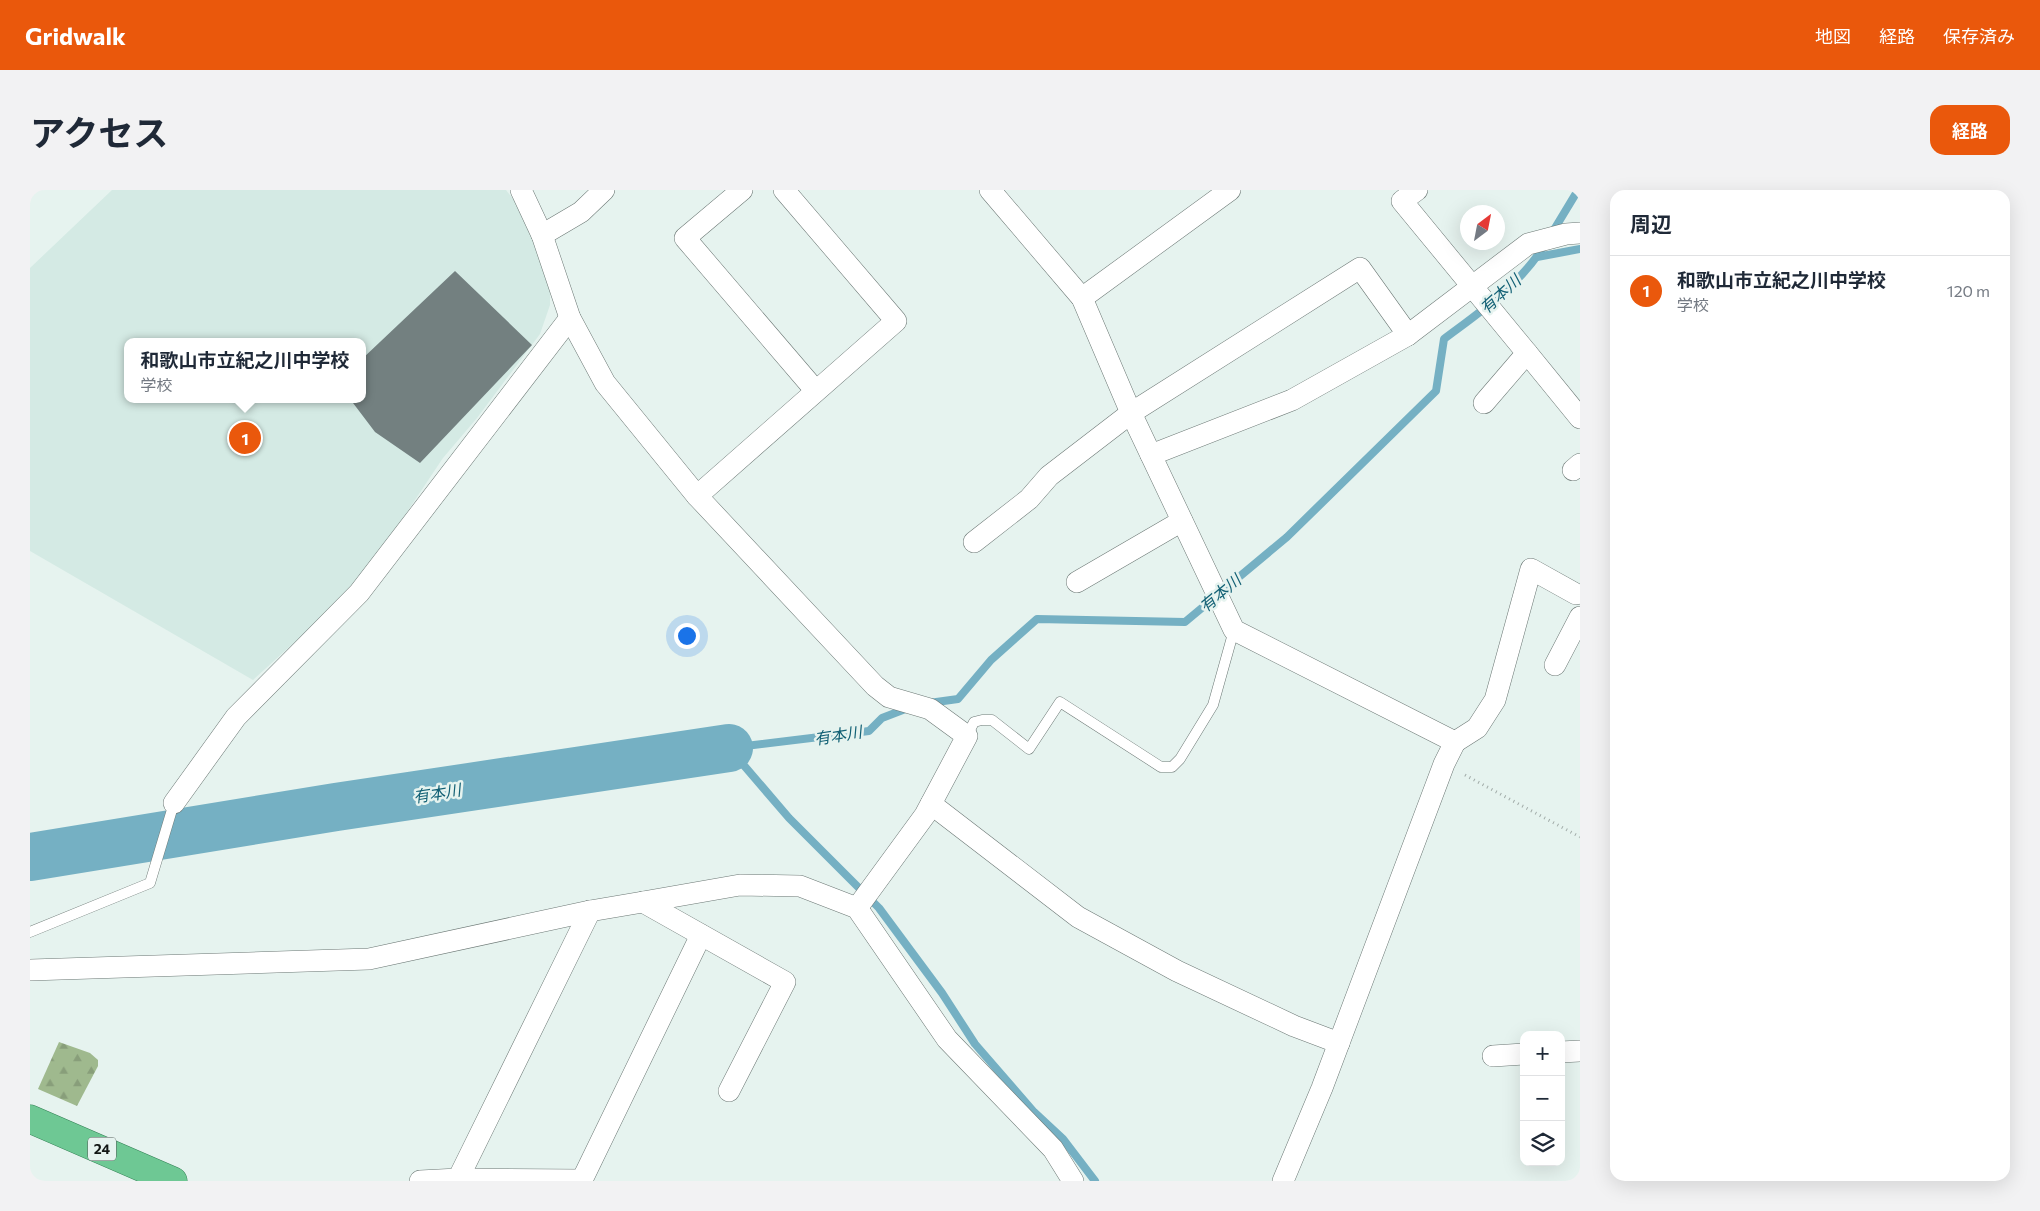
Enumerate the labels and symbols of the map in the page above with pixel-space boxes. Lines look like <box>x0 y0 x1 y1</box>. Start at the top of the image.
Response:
north arrow <box>1460 205 1505 250</box>
water label: 有本川 <box>1475 269 1525 317</box>
pin: 1 <box>229 419 261 457</box>
water label: 有本川 <box>1195 569 1246 615</box>
your location <box>674 623 700 649</box>
water label: 有本川 <box>813 721 865 748</box>
water label: 有本川 <box>412 779 464 806</box>
road number: 24 <box>88 1138 116 1161</box>

